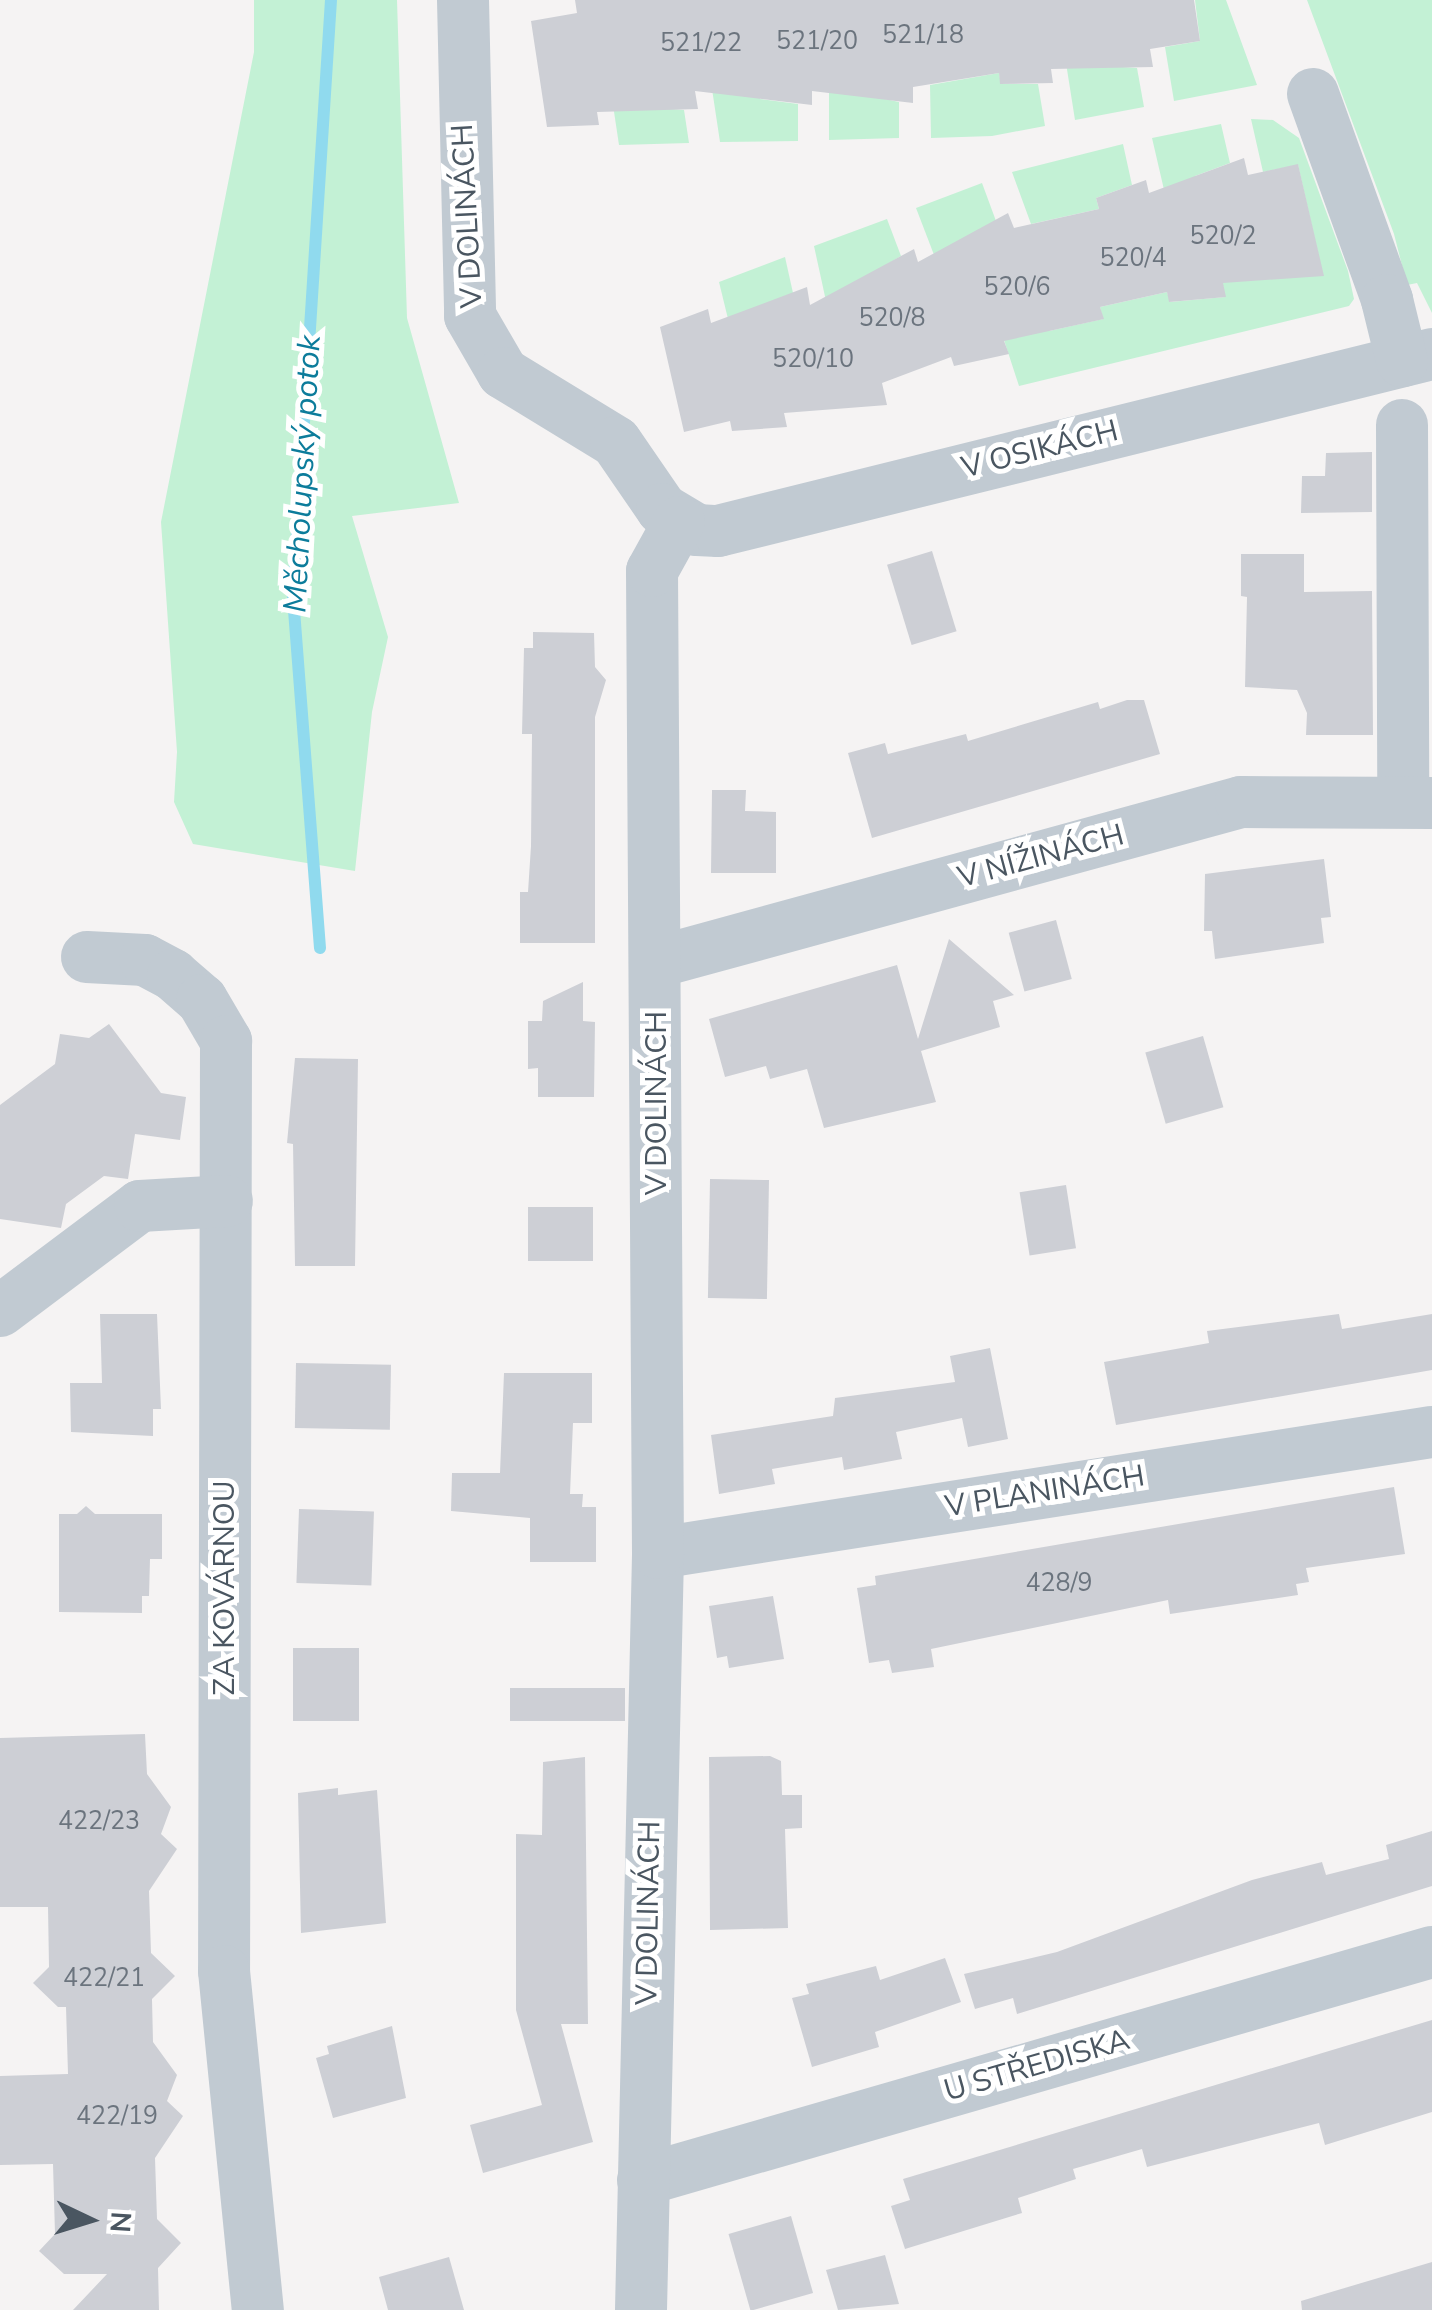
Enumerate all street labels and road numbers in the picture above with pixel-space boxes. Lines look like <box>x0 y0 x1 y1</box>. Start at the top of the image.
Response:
street label: V DOLINÁCH <box>445 123 491 309</box>
street label: V OSIKÁCH <box>958 413 1122 487</box>
street label: V NÍŽINÁCH <box>954 818 1128 896</box>
street label: V DOLINÁCH <box>639 1011 675 1195</box>
street label: V PLANINÁCH <box>943 1458 1147 1526</box>
street label: ZA KOVÁRNOU <box>207 1480 243 1696</box>
street label: V DOLINÁCH <box>629 1821 669 2005</box>
street label: U STŘEDISKA <box>940 2022 1134 2110</box>

